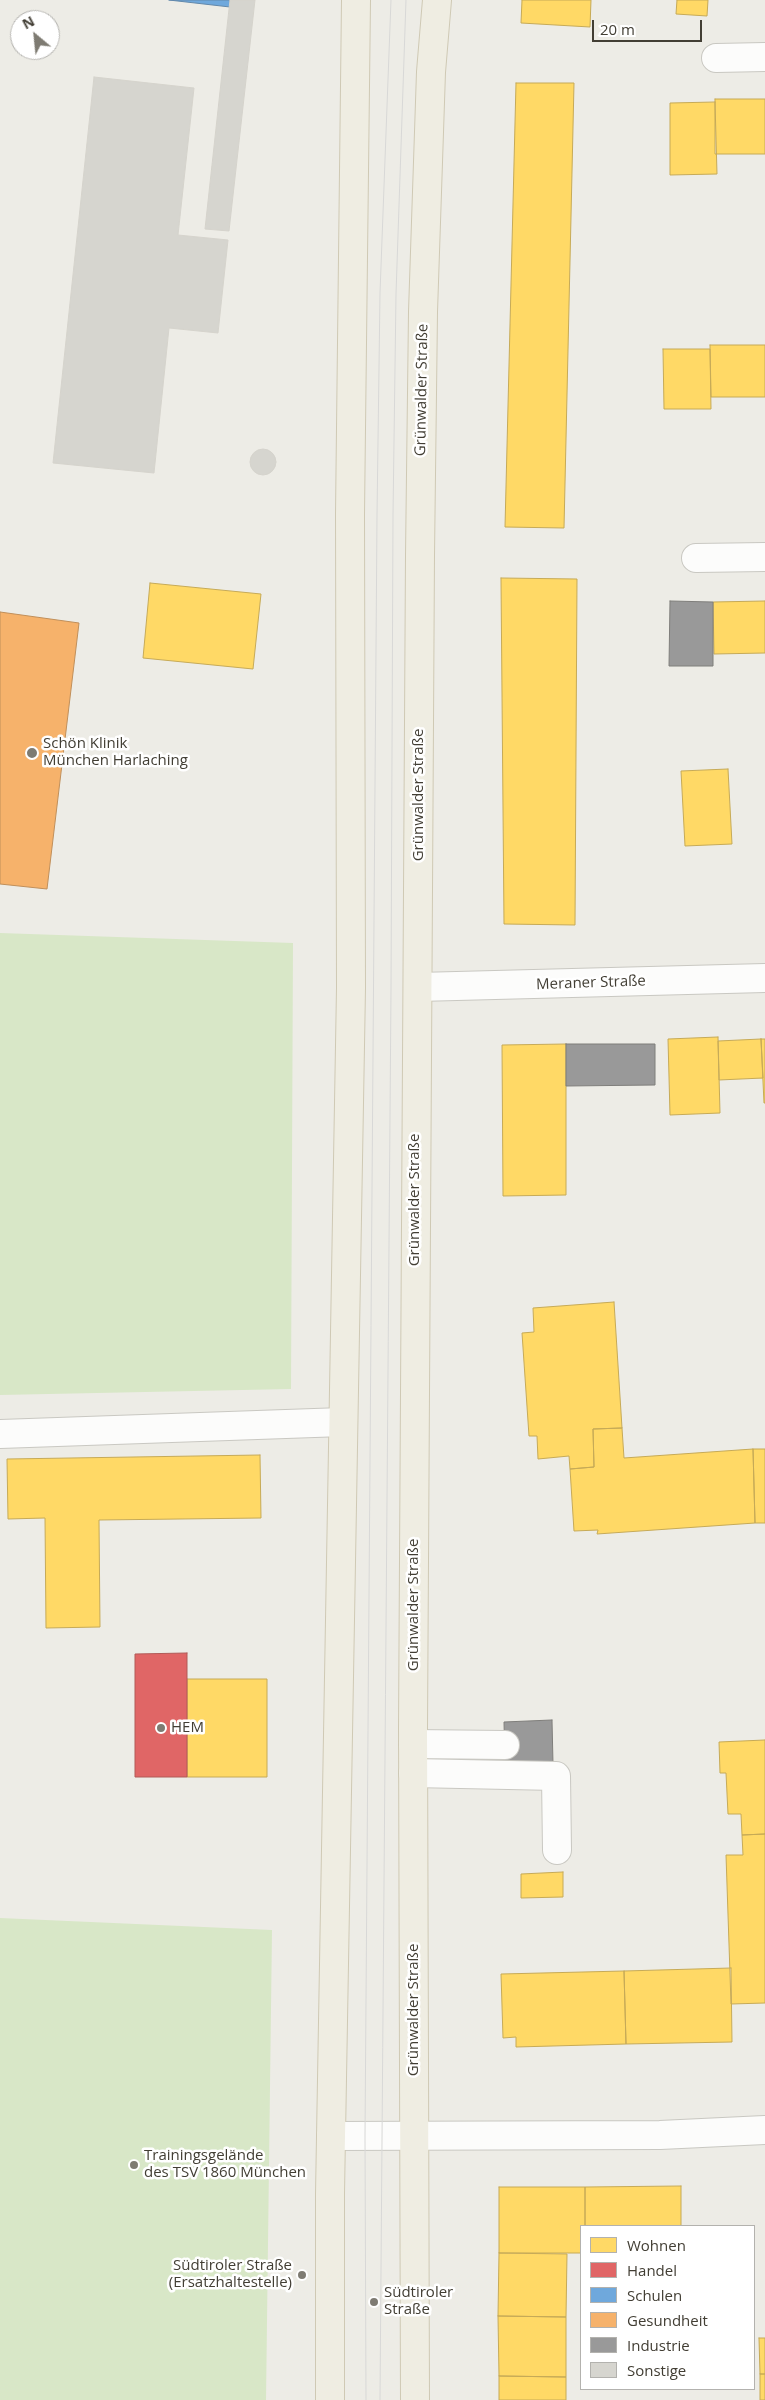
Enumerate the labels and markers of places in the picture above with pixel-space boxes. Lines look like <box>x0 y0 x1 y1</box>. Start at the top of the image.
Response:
place label: Schön Klinik München Harlaching <box>43 735 188 770</box>
marker: Schön Klinik München Harlaching <box>25 746 39 760</box>
place label: HEM <box>171 1719 204 1737</box>
marker: HEM <box>155 1722 167 1734</box>
place label: Trainingsgelände des TSV 1860 München <box>144 2147 306 2182</box>
marker: Trainingsgelände des TSV 1860 München <box>128 2159 140 2171</box>
place label: Südtiroler Straße (Ersatzhaltestelle) <box>169 2257 292 2292</box>
marker: Südtiroler Straße (Ersatzhaltestelle) <box>296 2269 308 2281</box>
place label: Südtiroler Straße <box>384 2284 453 2319</box>
marker: Südtiroler Straße <box>368 2296 380 2308</box>

